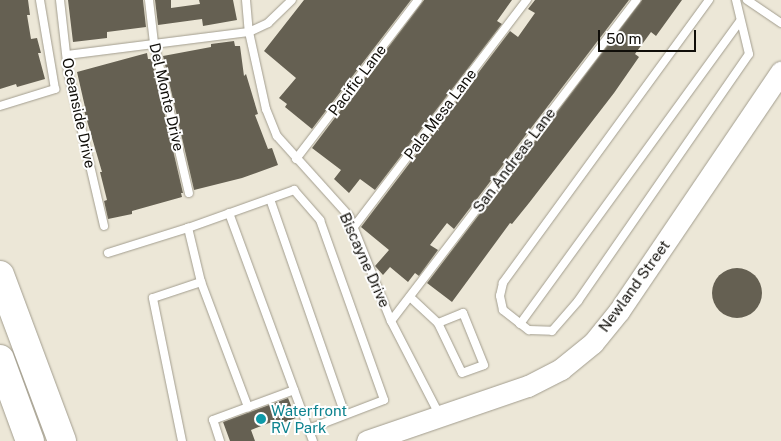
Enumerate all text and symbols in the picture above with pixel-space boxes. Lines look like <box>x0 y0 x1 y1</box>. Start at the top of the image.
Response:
scale bar <box>601 20 698 52</box>
text: 50 m <box>606 30 641 47</box>
street label: Del Monte Drive <box>146 41 188 153</box>
street label: Pacific Lane <box>324 41 390 119</box>
street label: Oceanside Drive <box>58 56 100 170</box>
street label: Pala Mesa Lane <box>400 65 480 163</box>
street label: San Andreas Lane <box>469 104 559 216</box>
street label: Biscayne Drive <box>336 210 394 310</box>
street label: Newland Street <box>595 237 673 335</box>
place label: Waterfront RV Park <box>271 401 347 436</box>
marker: Waterfront RV Park <box>255 413 267 425</box>

